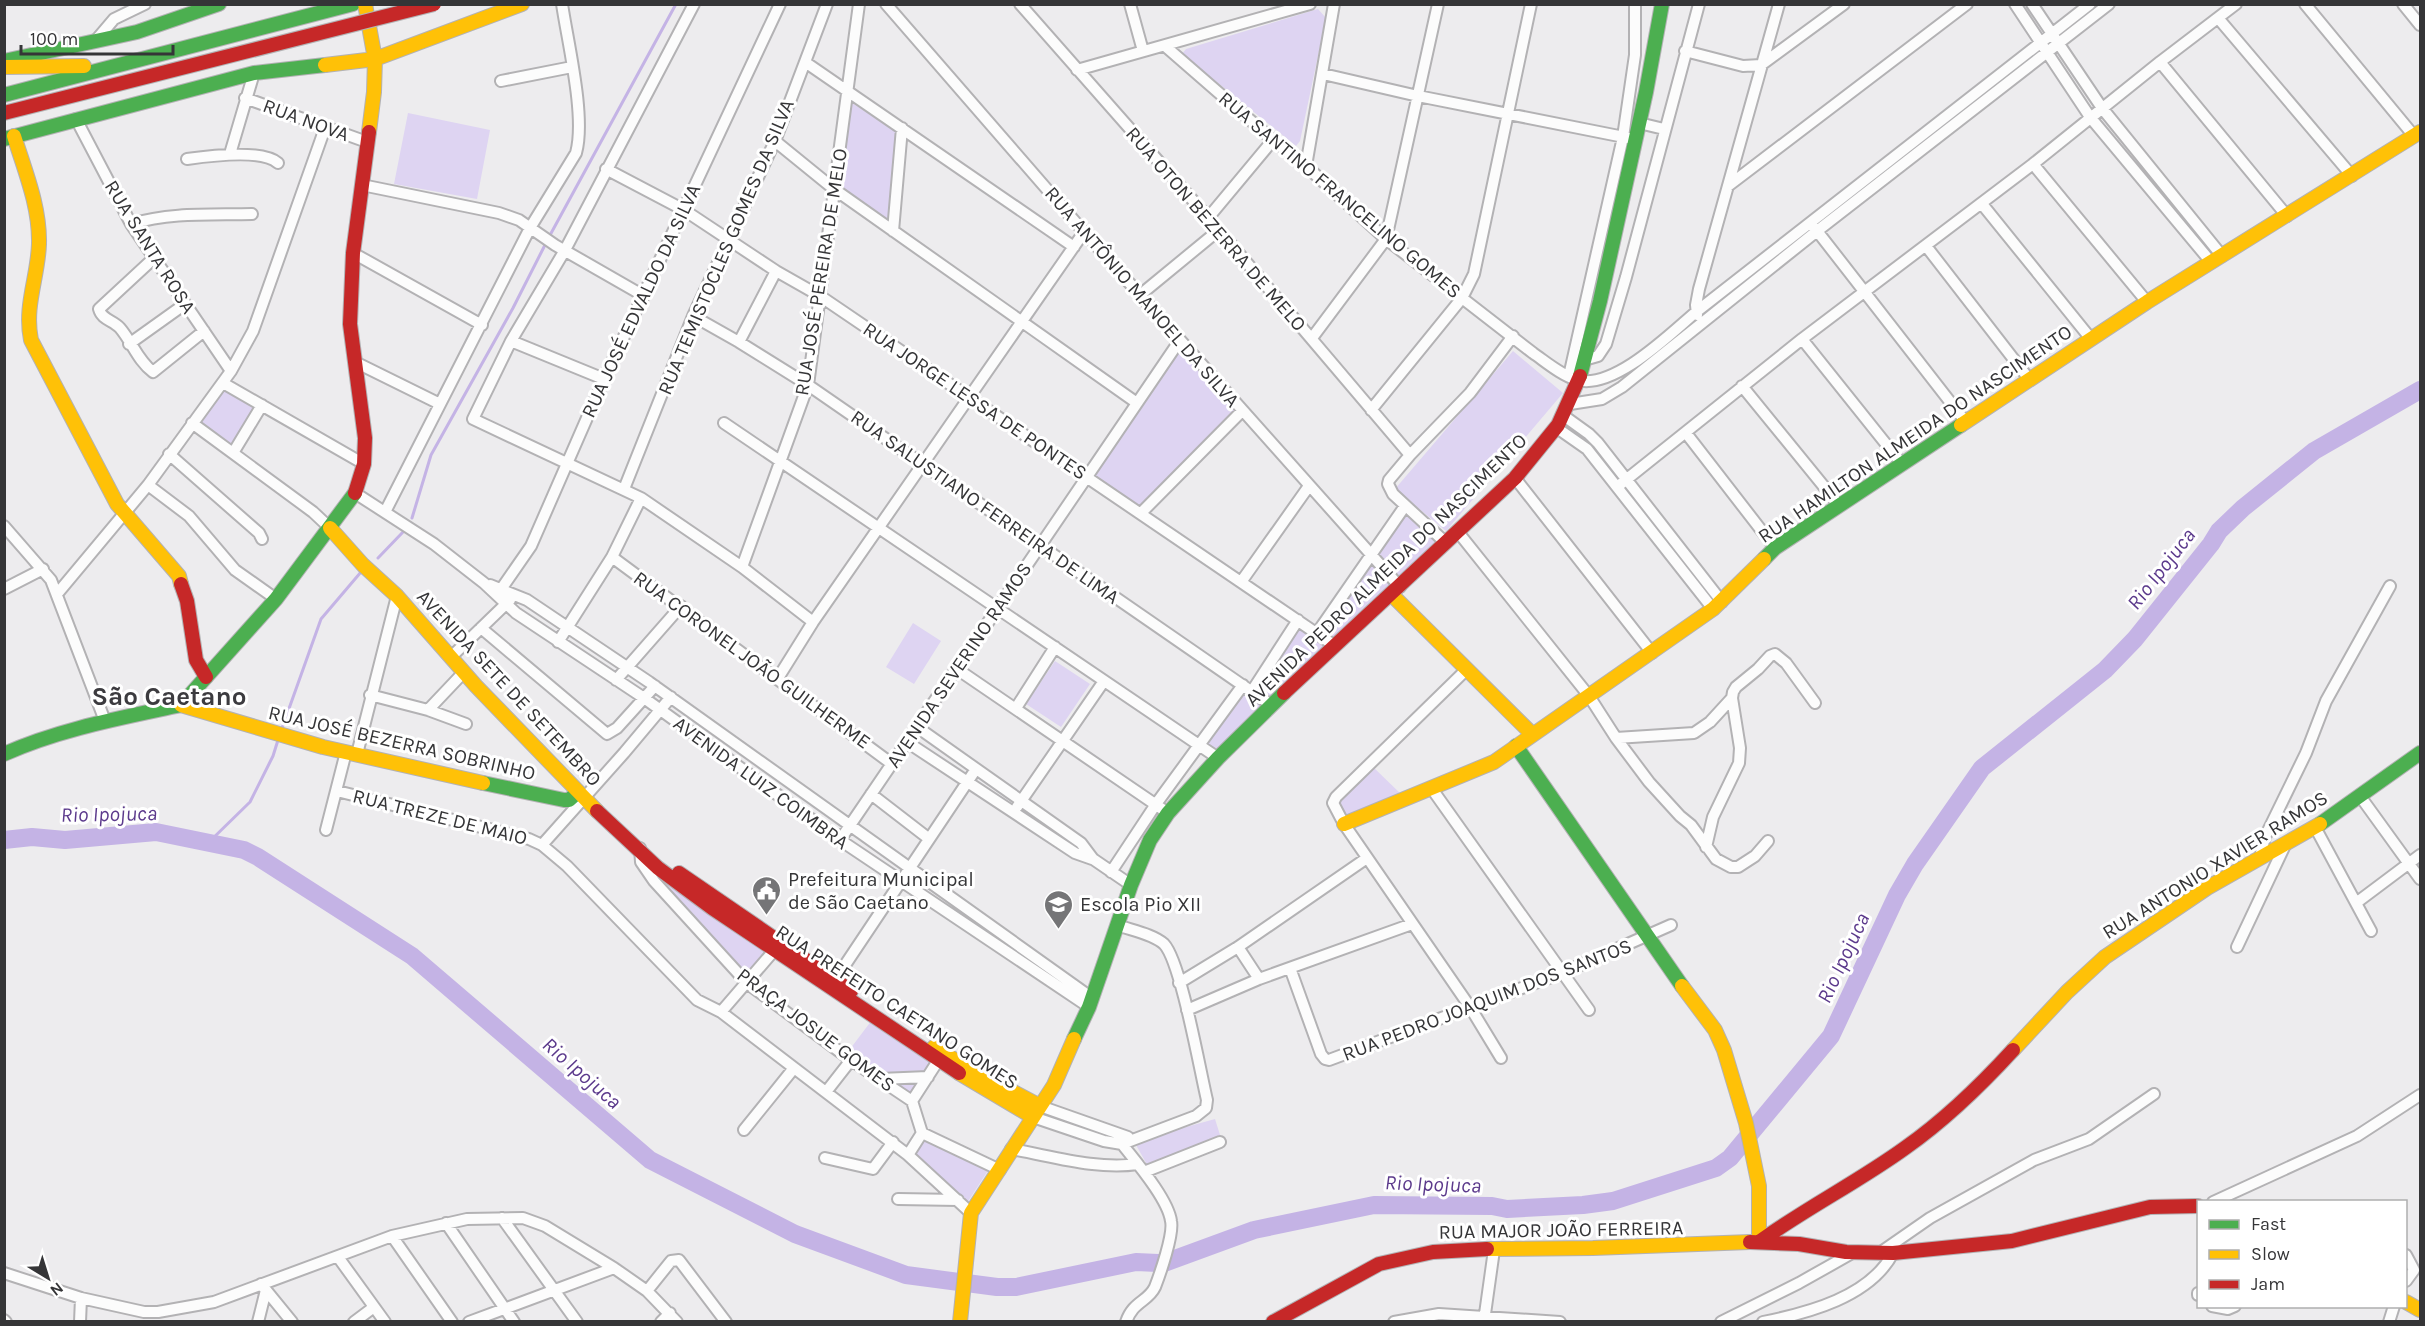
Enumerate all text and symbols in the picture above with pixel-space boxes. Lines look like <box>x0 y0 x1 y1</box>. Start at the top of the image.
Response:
scale bar <box>21 18 172 56</box>
text: 100 m <box>30 28 78 50</box>
street label: RUA SANTINO FRANCELINO GOMES <box>1214 87 1466 303</box>
street label: RUA NOVA <box>260 94 352 146</box>
street label: RUA TEMISTOCLES GOMES DA SILVA <box>653 96 799 398</box>
street label: RUA OTON BEZERRA DE MELO <box>1121 122 1311 336</box>
street label: RUA JOSÉ PEREIRA DE MELO <box>789 147 852 397</box>
street label: RUA SANTA ROSA <box>100 176 200 318</box>
street label: RUA JOSÉ EDVALDO DA SILVA <box>576 180 705 421</box>
street label: RUA ANTÔNIO MANOEL DA SILVA <box>1040 181 1245 412</box>
street label: RUA JORGE LESSA DE PONTES <box>859 317 1091 485</box>
street label: RUA HAMILTON ALMEIDA DO NASCIMENTO <box>1754 320 2076 548</box>
street label: RUA SALUSTIANO FERREIRA DE LIMA <box>846 405 1124 609</box>
street label: AVENIDA PEDRO ALMEIDA DO NASCIMENTO <box>1240 429 1532 711</box>
water label: Rio Ipojuca <box>2122 524 2200 614</box>
street label: AVENIDA SEVERINO RAMOS <box>882 558 1036 772</box>
street label: RUA CORONEL JOÃO GUILHERME <box>629 566 875 754</box>
street label: AVENIDA SETE DE SETEMBRO <box>412 585 606 791</box>
district label: São Caetano <box>92 681 246 712</box>
street label: RUA JOSÉ BEZERRA SOBRINHO <box>266 700 538 785</box>
street label: AVENIDA LUIZ COIMBRA <box>669 712 853 854</box>
street label: RUA TREZE DE MAIO <box>350 784 530 850</box>
street label: RUA ANTONIO XAVIER RAMOS <box>2098 786 2332 944</box>
water label: Rio Ipojuca <box>61 801 157 827</box>
place label: Prefeitura Municipal de São Caetano <box>788 868 974 914</box>
public building icon: Prefeitura Municipal de São Caetano <box>751 874 783 916</box>
school or university icon: Escola Pio XII <box>1043 888 1075 930</box>
place label: Escola Pio XII <box>1080 893 1201 916</box>
water label: Rio Ipojuca <box>1812 909 1874 1007</box>
street label: RUA PREFEITO CAETANO GOMES <box>772 920 1022 1094</box>
street label: RUA PEDRO JOAQUIM DOS SANTOS <box>1339 934 1635 1066</box>
street label: PRAÇA JOSUE GOMES <box>733 963 899 1097</box>
water label: Rio Ipojuca <box>538 1032 626 1114</box>
water label: Rio Ipojuca <box>1384 1170 1482 1198</box>
legend <box>2197 1200 2407 1308</box>
text: Fast <box>2251 1213 2286 1235</box>
street label: RUA MAJOR JOÃO FERREIRA <box>1438 1216 1684 1244</box>
text: Slow <box>2251 1243 2290 1265</box>
north arrow <box>18 1248 78 1308</box>
text: Jam <box>2251 1273 2285 1295</box>
text: N <box>47 1278 67 1300</box>

